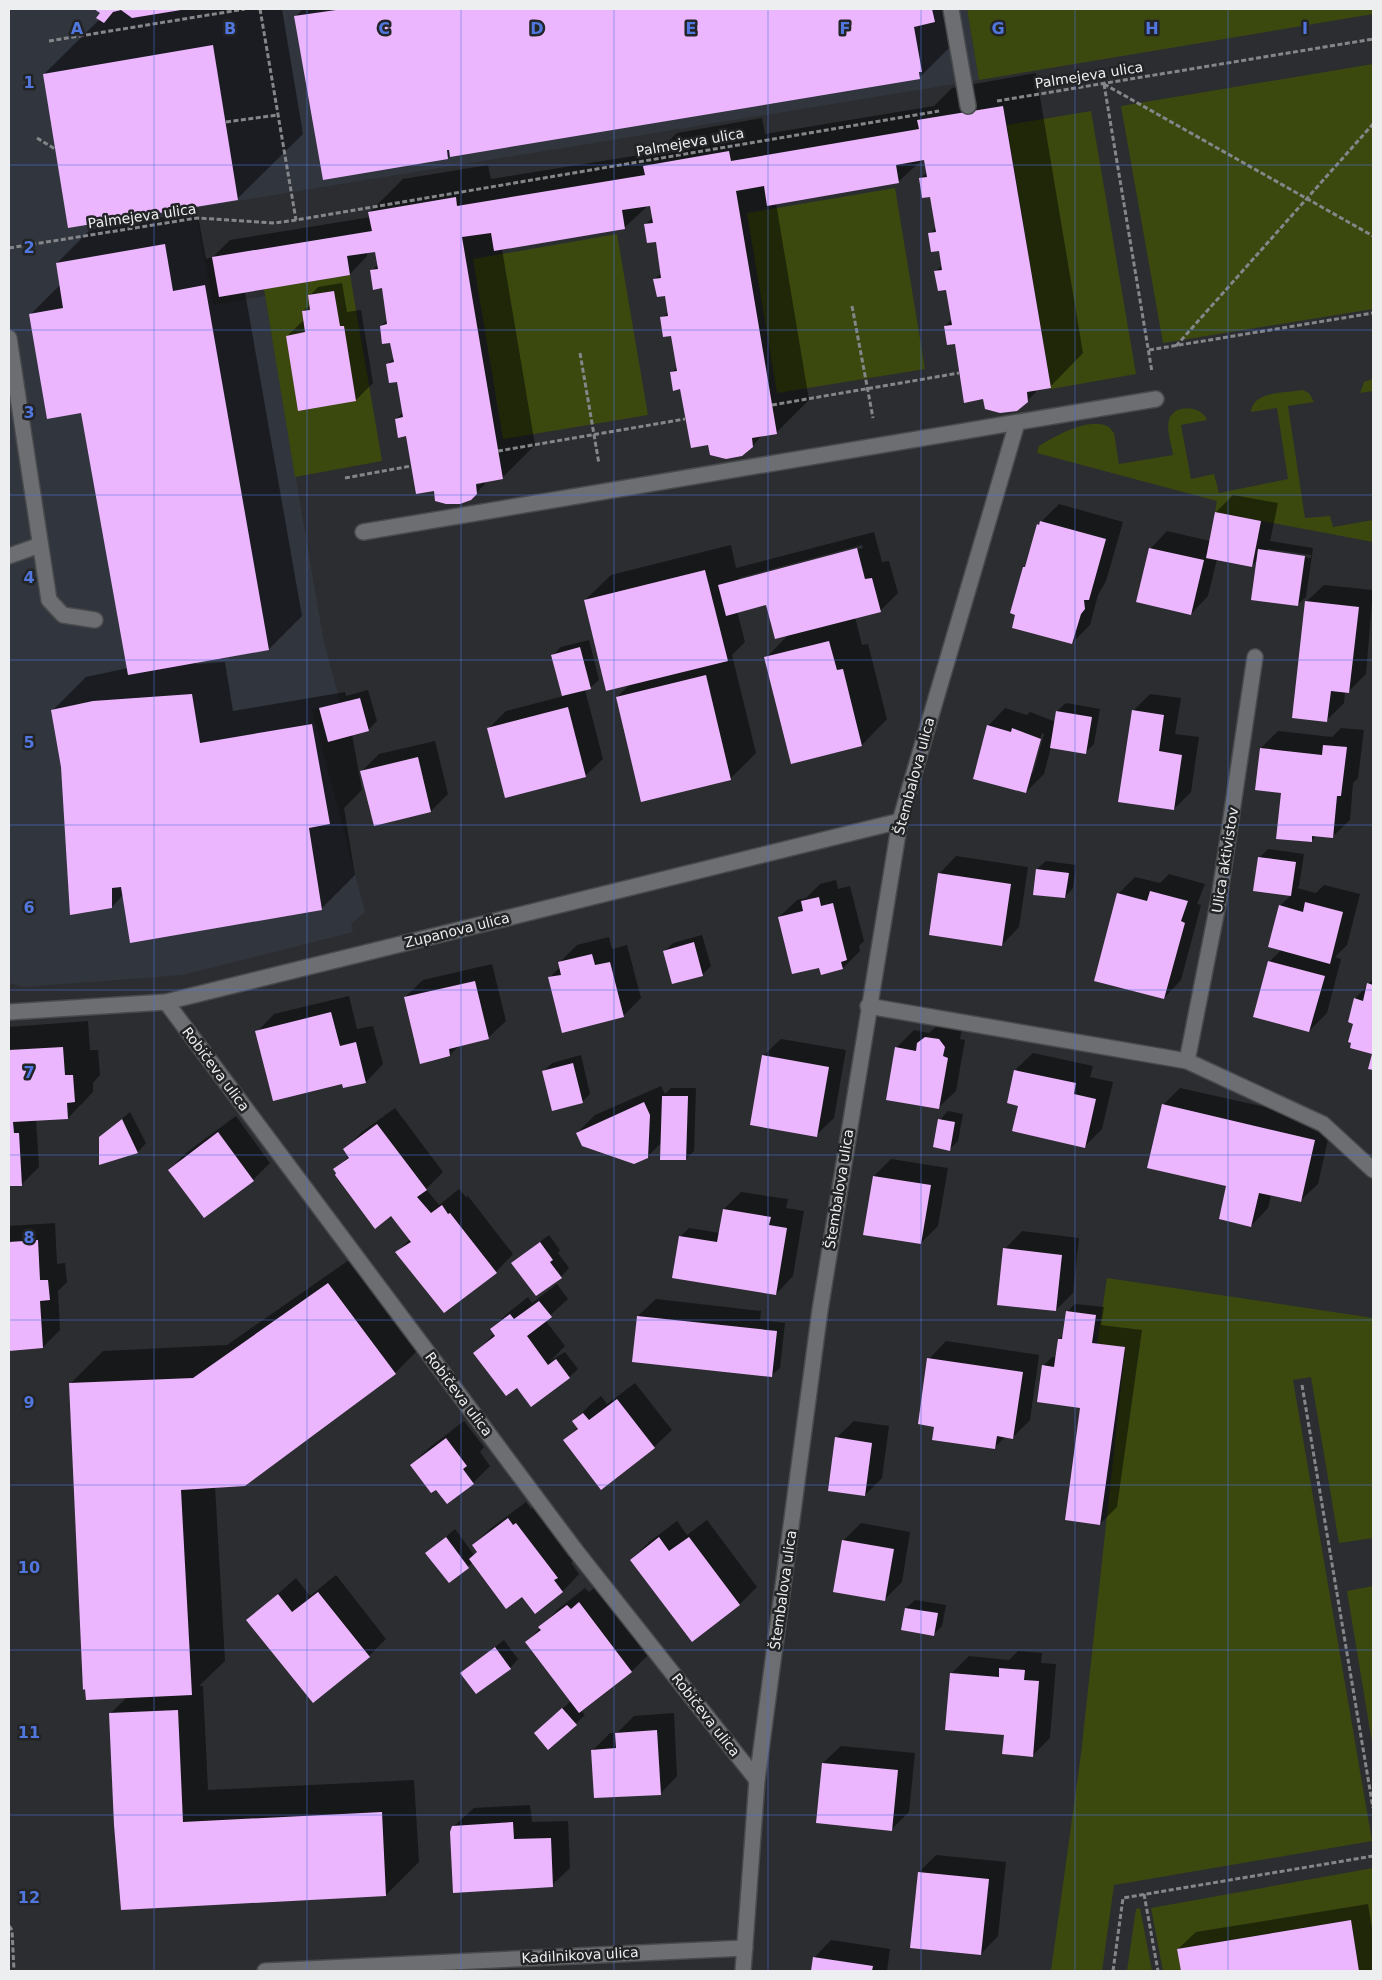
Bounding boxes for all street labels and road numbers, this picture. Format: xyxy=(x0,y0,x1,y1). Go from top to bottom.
street label: Palmejeva ulica xyxy=(1034,59,1144,91)
street label: Palmejeva ulica xyxy=(635,125,745,159)
street label: Palmejeva ulica xyxy=(87,200,197,232)
street label: Štembalova ulica xyxy=(890,715,937,836)
street label: Ulica aktivistov xyxy=(1209,806,1241,914)
street label: Zupanova ulica xyxy=(403,909,511,951)
street label: Robičeva ulica xyxy=(179,1024,253,1114)
street label: Štembalova ulica xyxy=(821,1128,856,1250)
street label: Robičeva ulica xyxy=(422,1349,496,1439)
street label: Štembalova ulica xyxy=(766,1529,799,1651)
street label: Robičeva ulica xyxy=(669,1670,743,1760)
street label: Kadilnikova ulica xyxy=(521,1944,639,1966)

